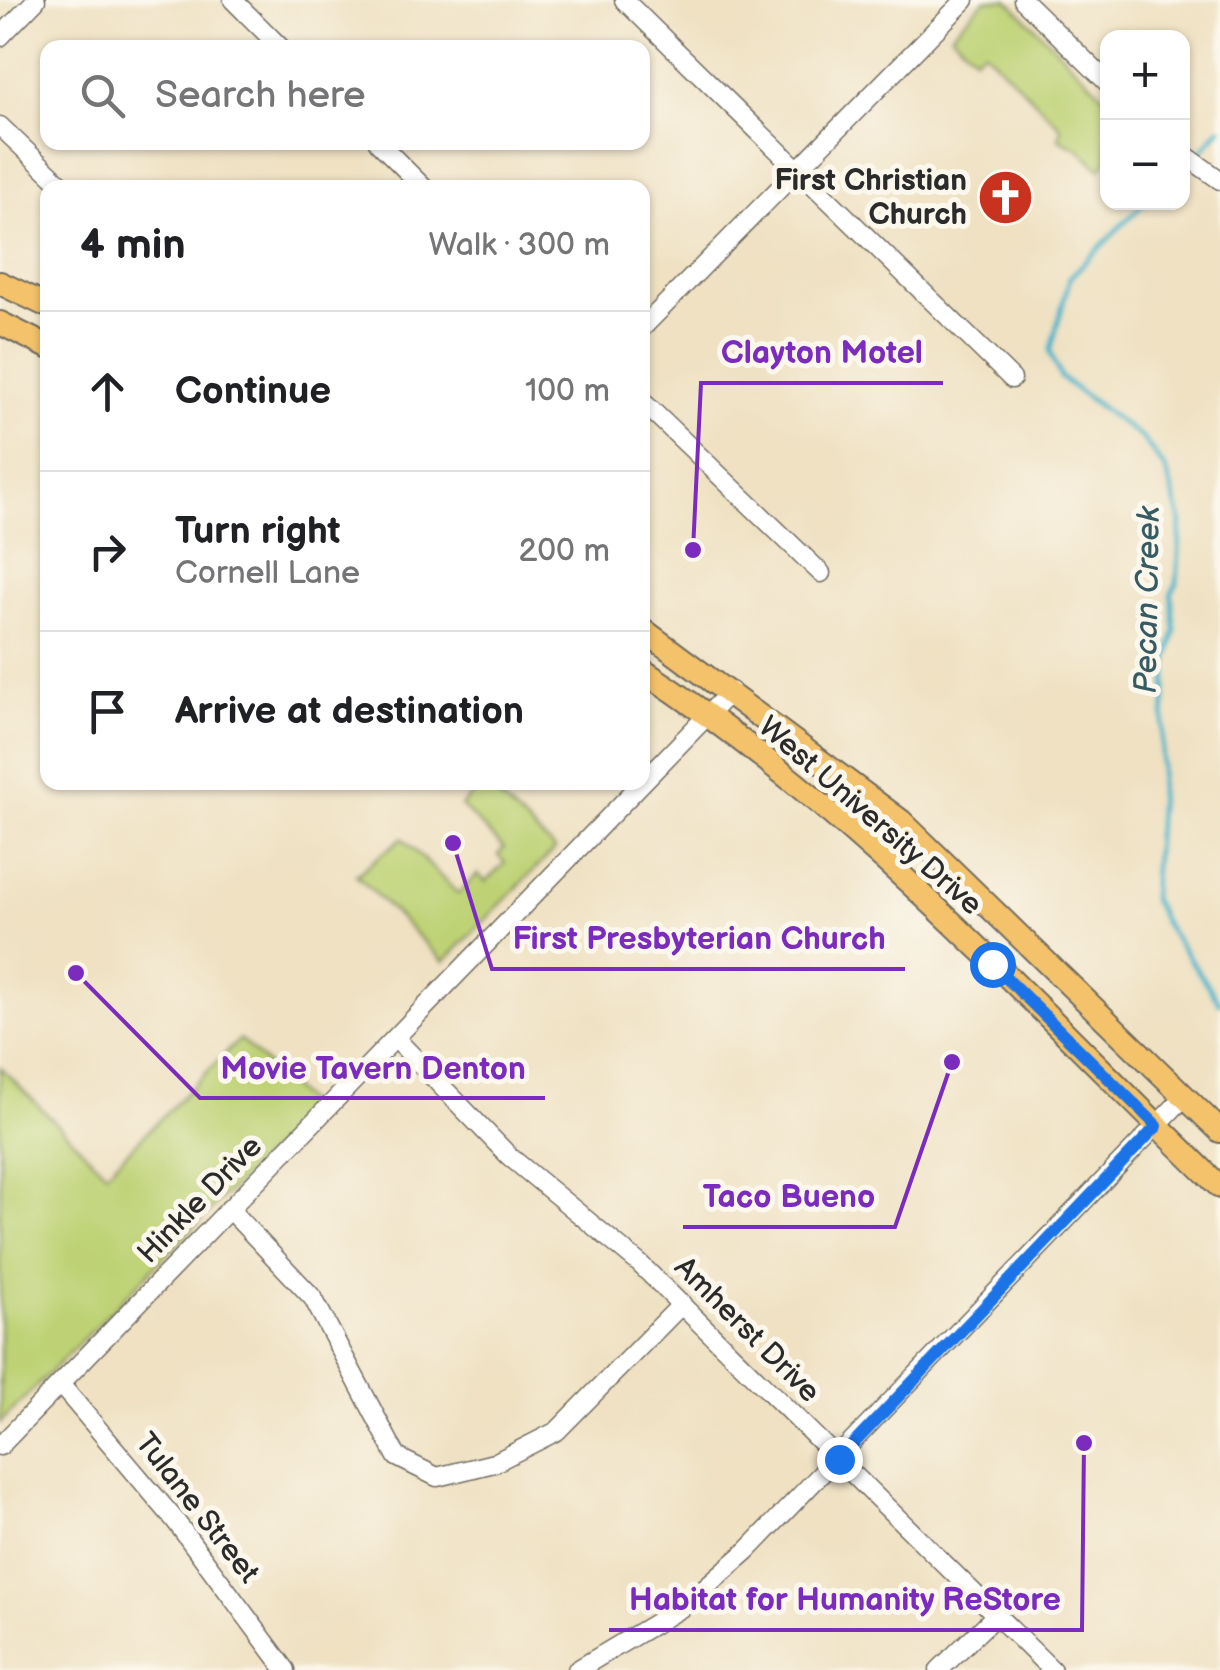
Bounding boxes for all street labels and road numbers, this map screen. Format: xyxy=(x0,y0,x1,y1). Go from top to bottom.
street label: West University Drive xyxy=(751,709,989,923)
street label: Hinkle Drive xyxy=(130,1129,270,1271)
street label: Amherst Drive xyxy=(667,1250,827,1410)
street label: Tulane Street xyxy=(127,1426,267,1590)

